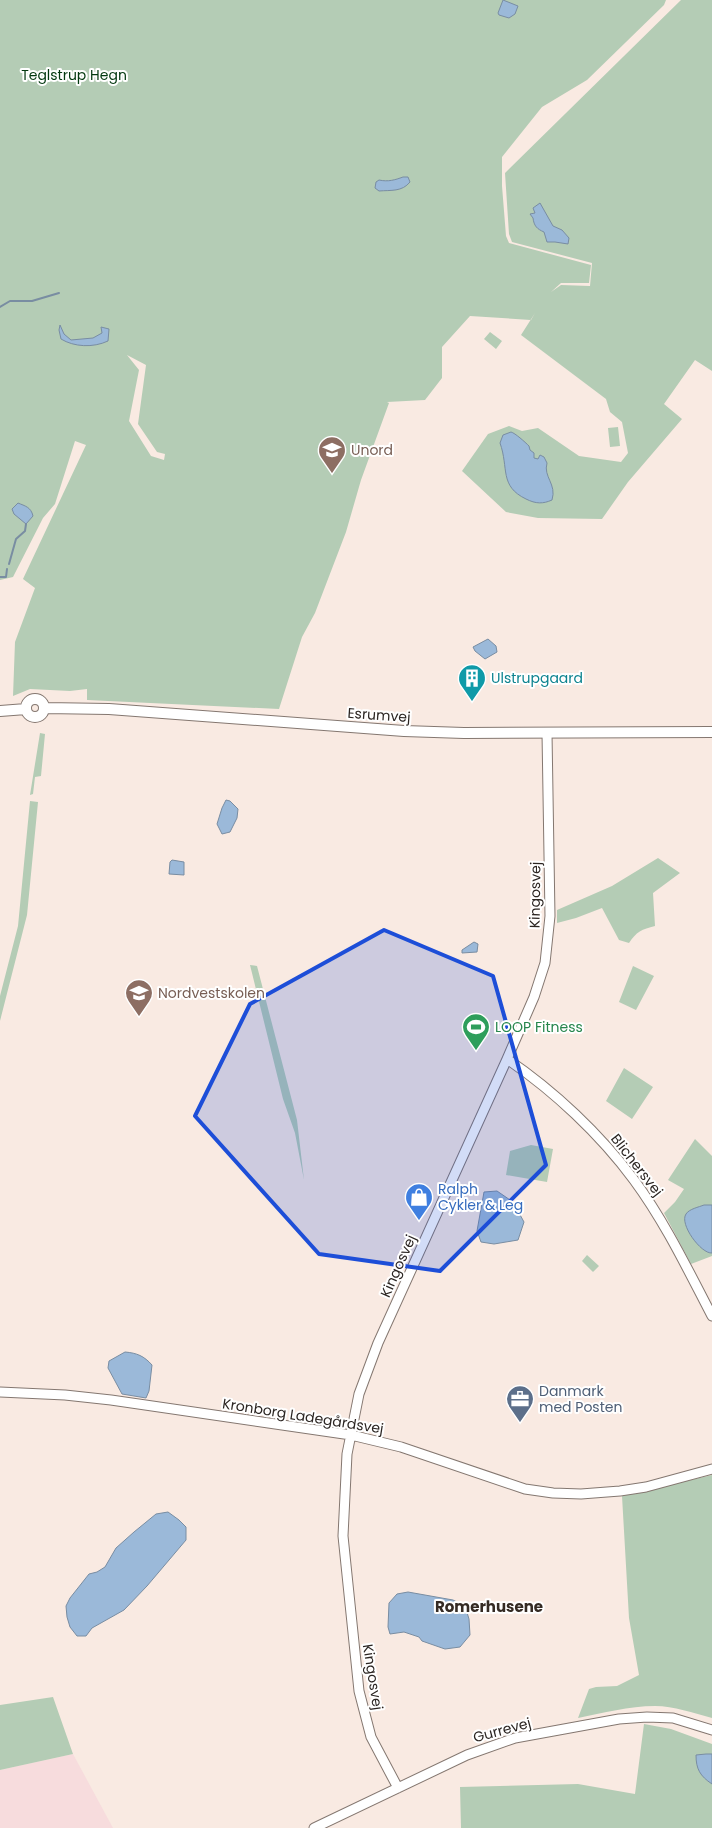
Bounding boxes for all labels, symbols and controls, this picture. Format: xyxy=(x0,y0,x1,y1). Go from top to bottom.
park label: Teglstrup Hegn xyxy=(21,65,127,85)
school or university icon: Unord xyxy=(317,435,347,474)
place label: Unord xyxy=(351,440,393,460)
building icon: Ulstrupgaard xyxy=(457,663,487,702)
place label: Ulstrupgaard xyxy=(491,668,583,688)
street label: Esrumvej xyxy=(347,703,411,727)
street label: Kingosvej xyxy=(524,862,546,928)
school or university icon: Nordvestskolen xyxy=(124,978,154,1017)
place label: Nordvestskolen xyxy=(158,983,265,1003)
sports icon: LOOP Fitness xyxy=(461,1012,491,1051)
place label: LOOP Fitness xyxy=(495,1017,583,1037)
street label: Blichersvej xyxy=(606,1130,668,1200)
place label: Ralph Cykler & Leg xyxy=(438,1179,523,1215)
shop icon: Ralph Cykler & Leg xyxy=(404,1182,434,1221)
street label: Kingosvej xyxy=(375,1232,421,1300)
place label: Danmark med Posten xyxy=(539,1381,622,1417)
office icon: Danmark med Posten xyxy=(505,1384,535,1423)
street label: Kronborg Ladegårdsvej xyxy=(221,1393,385,1439)
district label: Romerhusene xyxy=(435,1596,543,1617)
street label: Kingosvej xyxy=(358,1643,388,1711)
street label: Gurrevej xyxy=(471,1713,533,1747)

